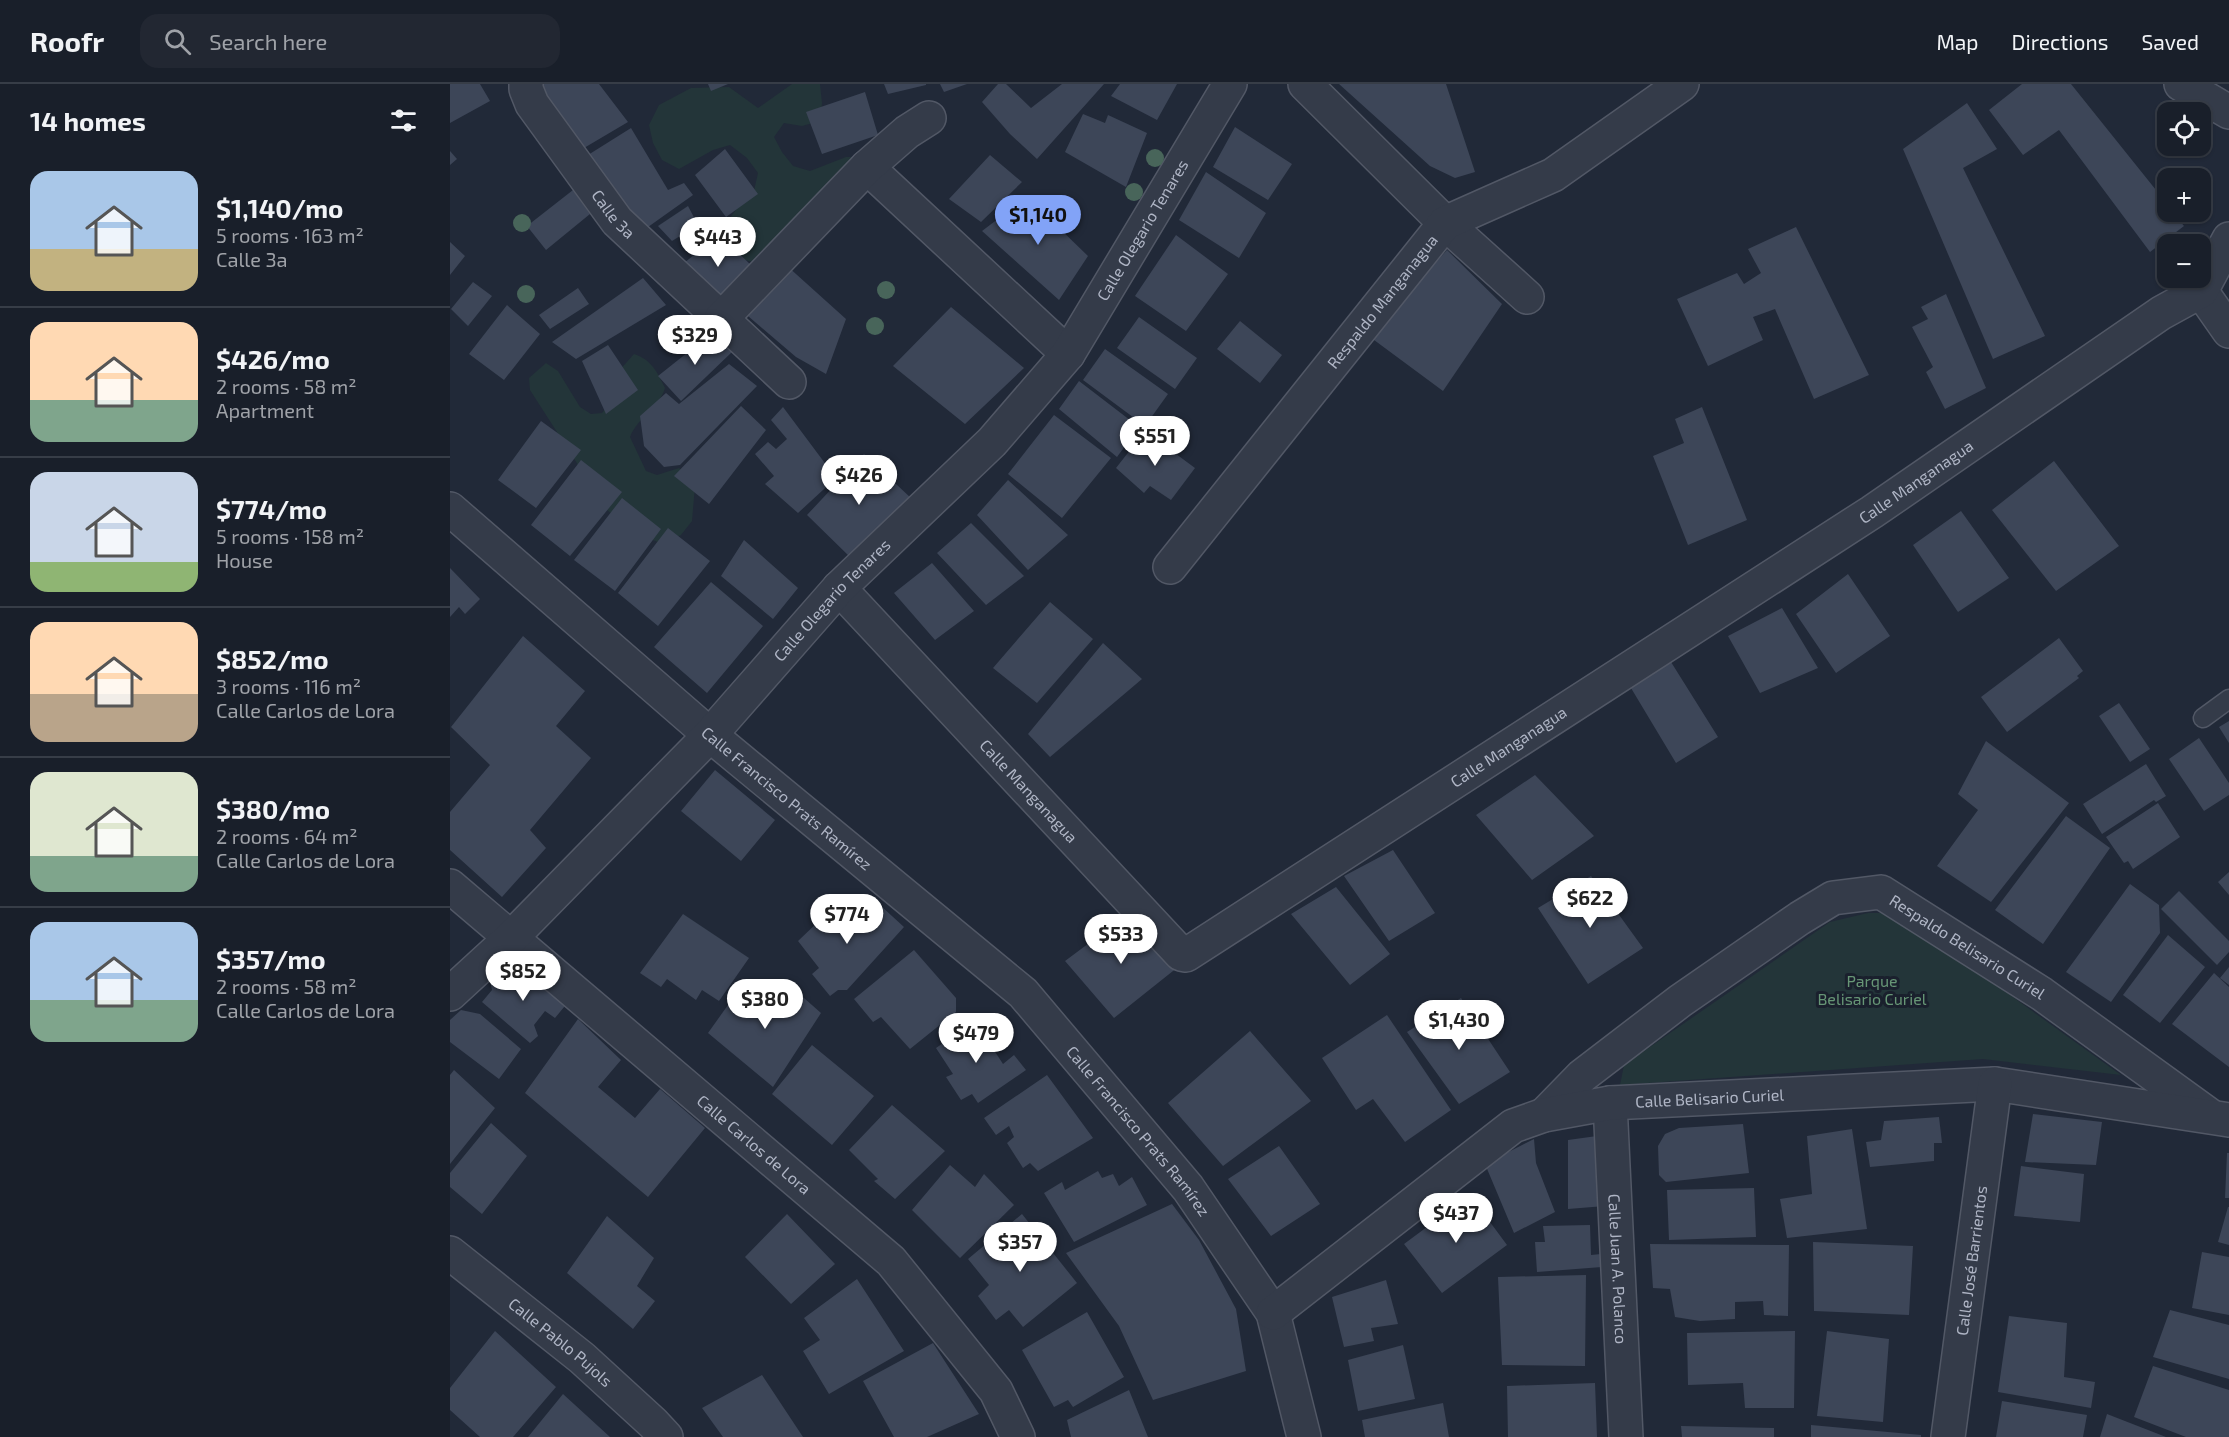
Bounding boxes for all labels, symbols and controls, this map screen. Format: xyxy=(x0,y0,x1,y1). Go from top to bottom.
search box xyxy=(140,14,560,68)
text: Roofr xyxy=(30,24,104,58)
icon: search xyxy=(161,25,194,58)
text: Search here xyxy=(209,28,327,54)
text: Map xyxy=(1936,29,1979,54)
text: Directions xyxy=(2012,29,2108,54)
text: Saved xyxy=(2141,29,2199,54)
map controls xyxy=(2157,102,2211,288)
button: locate xyxy=(2157,102,2211,156)
icon: filters xyxy=(387,104,420,137)
text: 14 homes xyxy=(30,105,146,136)
street label: Calle Olegario Tenares xyxy=(1092,156,1192,304)
button: + xyxy=(2157,168,2211,222)
street label: Calle 3a xyxy=(588,186,639,242)
text: $1,140/mo xyxy=(216,192,343,223)
icon: home xyxy=(78,195,150,267)
pin: $1,140 xyxy=(989,195,1087,246)
text: $1,140 xyxy=(1009,202,1067,226)
pin: $443 xyxy=(682,217,754,268)
text: 5 rooms · 163 m² xyxy=(216,223,364,247)
text: $443 xyxy=(694,224,742,248)
street label: Respaldo Manganagua xyxy=(1323,230,1441,372)
button: − xyxy=(2157,234,2211,288)
text: Calle 3a xyxy=(216,247,288,271)
pin: $329 xyxy=(659,315,731,366)
text: $329 xyxy=(672,322,718,346)
text: $426/mo xyxy=(216,343,330,374)
icon: home xyxy=(78,346,150,418)
text: 2 rooms · 58 m² xyxy=(216,374,357,398)
text: Apartment xyxy=(216,398,314,422)
pin: $551 xyxy=(1119,416,1191,467)
text: $551 xyxy=(1134,423,1176,447)
street label: Calle Manganagua xyxy=(1855,435,1976,527)
pin: $426 xyxy=(823,455,895,506)
text: $426 xyxy=(835,462,883,486)
text: $774/mo xyxy=(216,493,327,524)
icon: home xyxy=(78,496,150,568)
text: 5 rooms · 158 m² xyxy=(216,524,364,548)
street label: Calle Olegario Tenares xyxy=(769,535,894,665)
text: House xyxy=(216,548,273,572)
text: $852/mo xyxy=(216,643,329,674)
icon: home xyxy=(78,646,150,718)
text: 3 rooms · 116 m² xyxy=(216,674,361,698)
text: Calle Carlos de Lora xyxy=(216,698,395,722)
street label: Calle Manganagua xyxy=(1447,702,1570,791)
street label: Calle Francisco Prats Ramírez xyxy=(698,722,876,874)
street label: Calle Manganagua xyxy=(976,735,1082,846)
text: $380/mo xyxy=(216,793,330,824)
icon: home xyxy=(78,796,150,868)
text: 2 rooms · 64 m² xyxy=(216,824,358,848)
text: Calle Carlos de Lora xyxy=(216,848,395,872)
pin: $622 xyxy=(1554,878,1626,929)
text: $622 xyxy=(1567,885,1613,909)
street label: Respaldo Belisario Curiel xyxy=(1886,890,2049,1003)
pin: $774 xyxy=(811,894,883,945)
text: $774 xyxy=(824,901,870,925)
pin: $533 xyxy=(1085,914,1157,965)
text: $533 xyxy=(1098,921,1144,945)
text: $357/mo xyxy=(216,943,326,974)
icon: home xyxy=(78,946,150,1018)
pin: $852 xyxy=(487,951,559,1002)
text: $852 xyxy=(500,958,546,982)
park label: Parque Belisario Curiel xyxy=(1817,971,1927,1008)
text: 2 rooms · 58 m² xyxy=(216,974,357,998)
pin: $380 xyxy=(729,979,801,1030)
text: $380 xyxy=(741,986,789,1010)
text: Calle Carlos de Lora xyxy=(216,998,395,1022)
pin: $1,430 xyxy=(1410,1000,1508,1051)
text: $1,430 xyxy=(1428,1007,1490,1031)
pin: $479 xyxy=(940,1013,1012,1064)
text: $479 xyxy=(953,1020,999,1044)
street label: Calle Francisco Prats Ramírez xyxy=(1063,1042,1214,1219)
street label: Calle Belisario Curiel xyxy=(1635,1084,1785,1111)
street label: Calle Carlos de Lora xyxy=(694,1090,815,1198)
street label: Calle José Barrientos xyxy=(1952,1184,1990,1337)
pin: $437 xyxy=(1420,1193,1492,1244)
street label: Calle Juan A. Polanco xyxy=(1605,1193,1632,1344)
text: $437 xyxy=(1433,1200,1479,1224)
pin: $357 xyxy=(984,1222,1056,1273)
text: $357 xyxy=(998,1229,1042,1253)
street label: Calle Pablo Pujols xyxy=(505,1293,617,1390)

